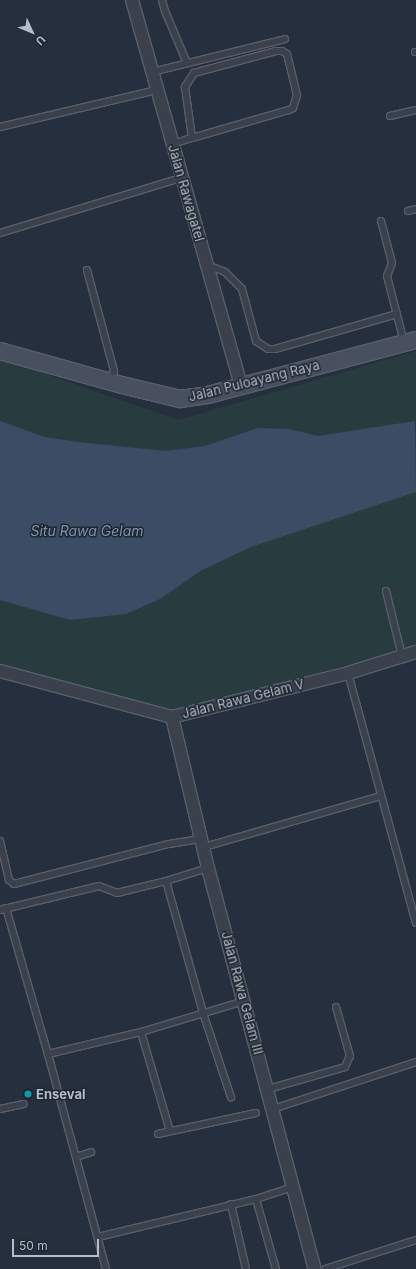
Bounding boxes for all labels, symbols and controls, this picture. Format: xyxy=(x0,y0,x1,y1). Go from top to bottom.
north arrow xyxy=(12,12,52,52)
text: U xyxy=(33,33,48,48)
street label: Jalan Rawagatel xyxy=(165,143,207,243)
street label: Jalan Puloayang Raya xyxy=(187,357,321,405)
water label: Situ Rawa Gelam xyxy=(30,523,144,539)
street label: Jalan Rawa Gelam V xyxy=(180,676,306,722)
street label: Jalan Rawa Gelam III xyxy=(218,930,266,1056)
place label: Enseval xyxy=(36,1086,86,1102)
marker: Enseval xyxy=(23,1089,33,1099)
scale bar xyxy=(14,1231,101,1257)
text: 50 m xyxy=(19,1238,48,1253)

